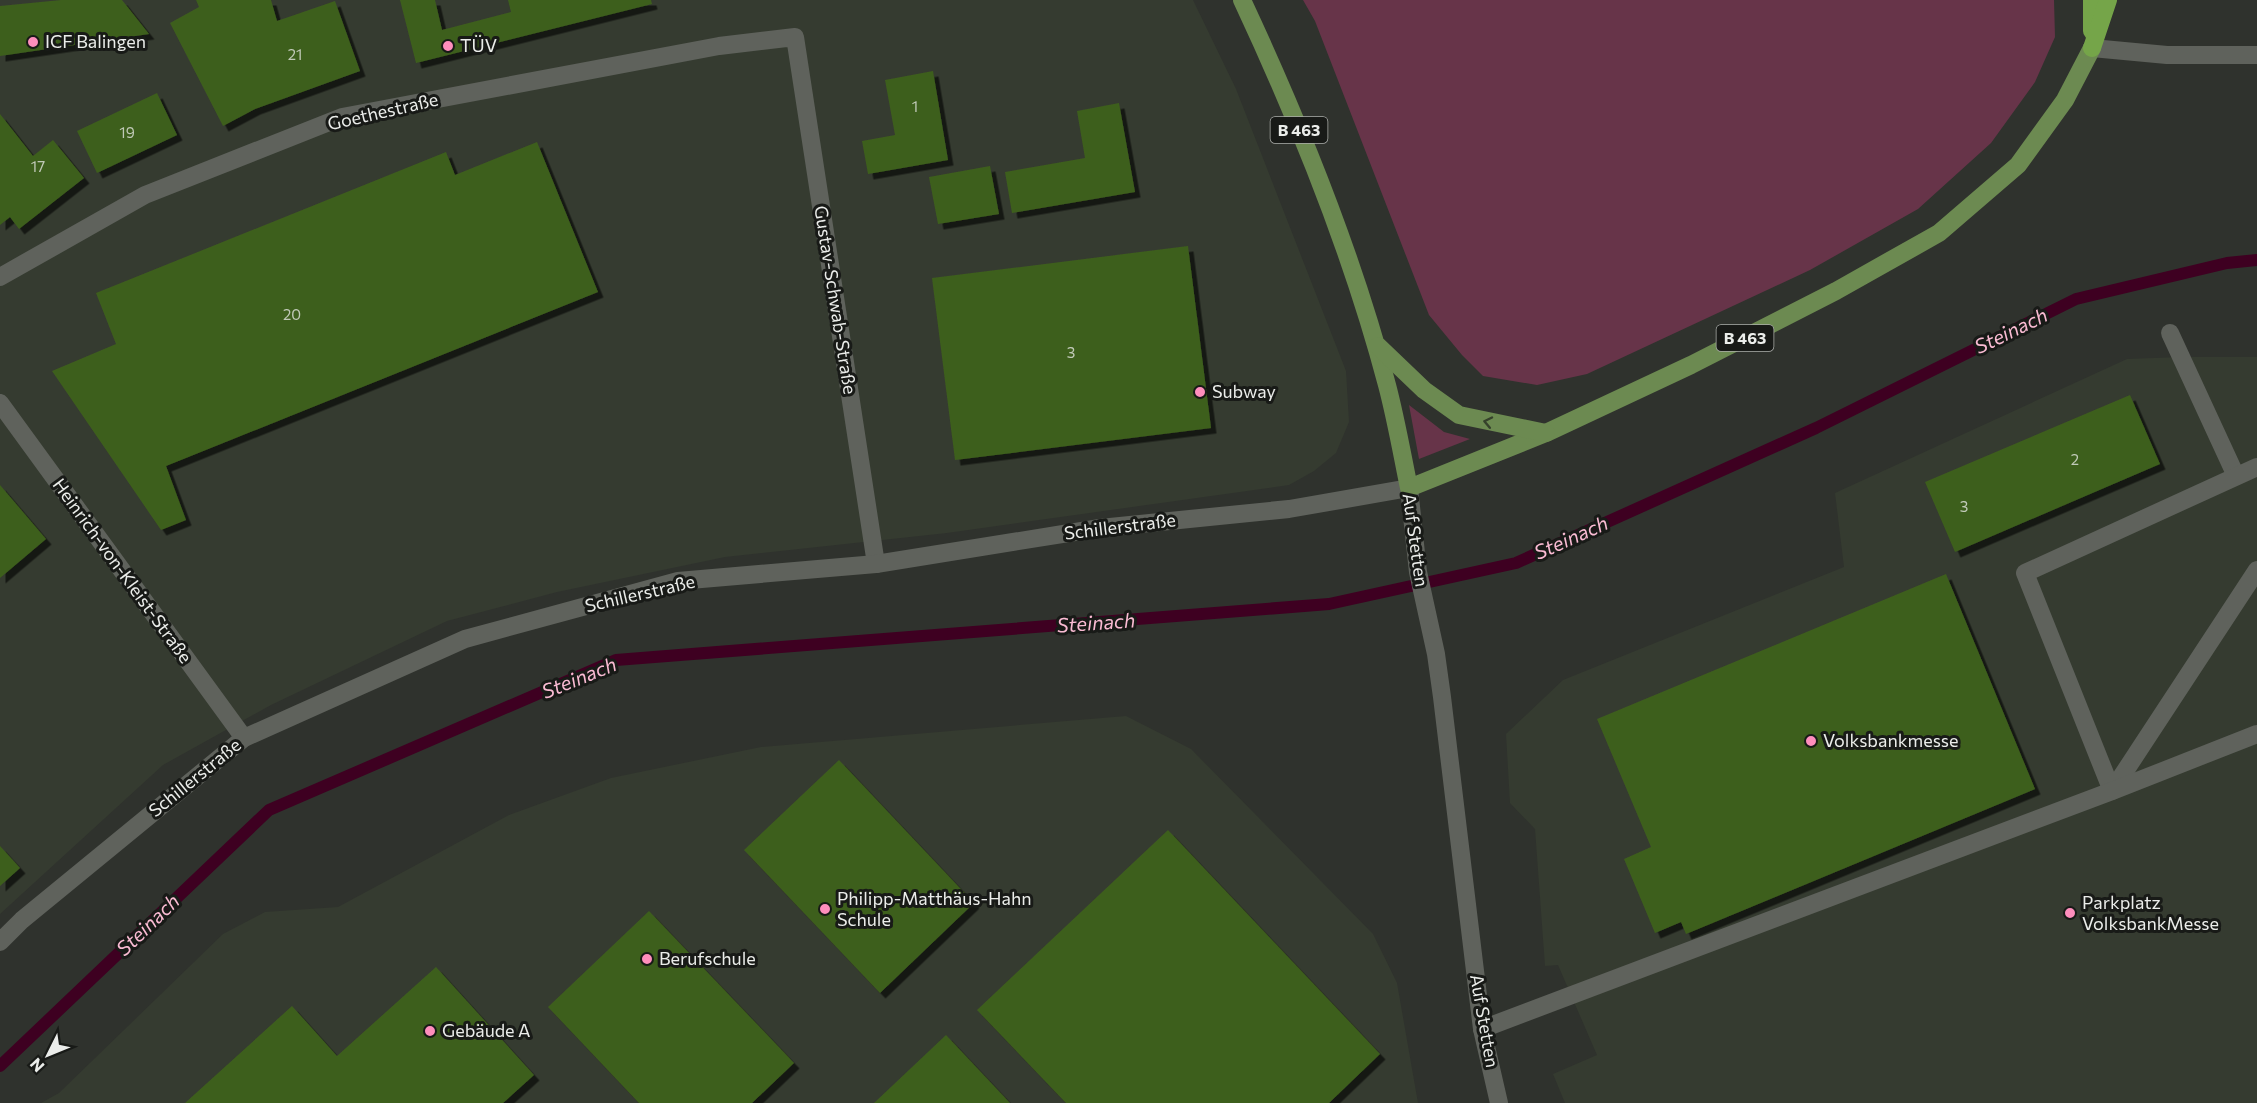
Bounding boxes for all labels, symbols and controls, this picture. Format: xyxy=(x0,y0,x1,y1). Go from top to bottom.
place label: ICF Balingen xyxy=(45,30,146,52)
place label: TÜV xyxy=(460,34,497,56)
marker: ICF Balingen xyxy=(26,35,40,49)
marker: TÜV xyxy=(441,39,455,53)
house number: 21 xyxy=(288,45,302,63)
street label: Goethestraße xyxy=(325,88,440,134)
house number: 1 xyxy=(912,97,918,115)
road number: B 463 xyxy=(1270,117,1328,143)
house number: 19 xyxy=(119,123,135,141)
house number: 17 xyxy=(31,157,45,175)
street label: Gustav-Schwab-Straße xyxy=(810,204,862,396)
water label: Steinach xyxy=(1970,302,2051,358)
house number: 20 xyxy=(283,305,301,323)
road number: B 463 xyxy=(1716,325,1774,351)
house number: 3 xyxy=(1067,343,1075,361)
place label: Subway xyxy=(1212,380,1276,402)
marker: Subway xyxy=(1193,385,1207,399)
one-way arrow xyxy=(1484,416,1494,429)
house number: 2 xyxy=(2071,450,2079,468)
street label: Heinrich-von-Kleist-Straße xyxy=(48,474,197,667)
street label: Auf Stetten xyxy=(1399,492,1433,588)
house number: 3 xyxy=(1960,497,1968,515)
street label: Schillerstraße xyxy=(1063,508,1177,544)
water label: Steinach xyxy=(1530,510,1611,564)
street label: Schillerstraße xyxy=(583,570,697,616)
water label: Steinach xyxy=(1056,607,1136,637)
water label: Steinach xyxy=(538,651,620,703)
place label: Volksbankmesse xyxy=(1823,729,1959,751)
street label: Schillerstraße xyxy=(144,733,245,821)
marker: Volksbankmesse xyxy=(1804,734,1818,748)
place label: Philipp-Matthäus-Hahn Schule xyxy=(837,887,1032,930)
water label: Steinach xyxy=(111,888,184,960)
place label: Parkplatz VolksbankMesse xyxy=(2082,891,2219,934)
marker: Philipp-Matthäus-Hahn Schule xyxy=(818,902,832,916)
marker: Parkplatz VolksbankMesse xyxy=(2063,906,2077,920)
place label: Berufschule xyxy=(659,947,756,969)
marker: Berufschule xyxy=(640,952,654,966)
street label: Auf Stetten xyxy=(1466,972,1504,1069)
place label: Gebäude A xyxy=(442,1019,530,1041)
marker: Gebäude A xyxy=(423,1024,437,1038)
north arrow xyxy=(18,1025,78,1085)
text: N xyxy=(26,1055,48,1076)

